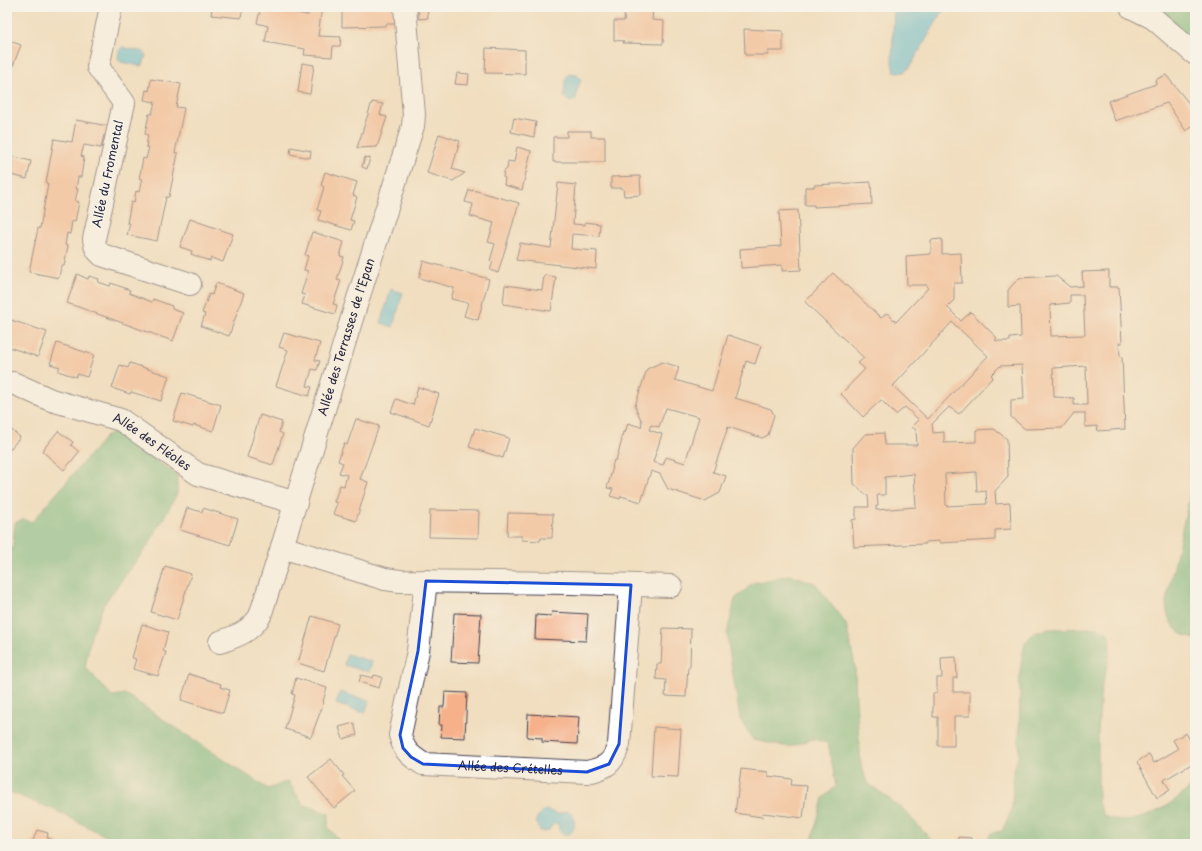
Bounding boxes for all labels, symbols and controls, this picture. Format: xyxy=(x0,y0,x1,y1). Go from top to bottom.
street label: Allée du Fromental xyxy=(87,119,127,229)
street label: Allée des Terrasses de l'Epan xyxy=(313,256,378,418)
street label: Allée des Fléoles xyxy=(111,408,195,475)
street label: Allée des Crételles xyxy=(457,756,564,779)

